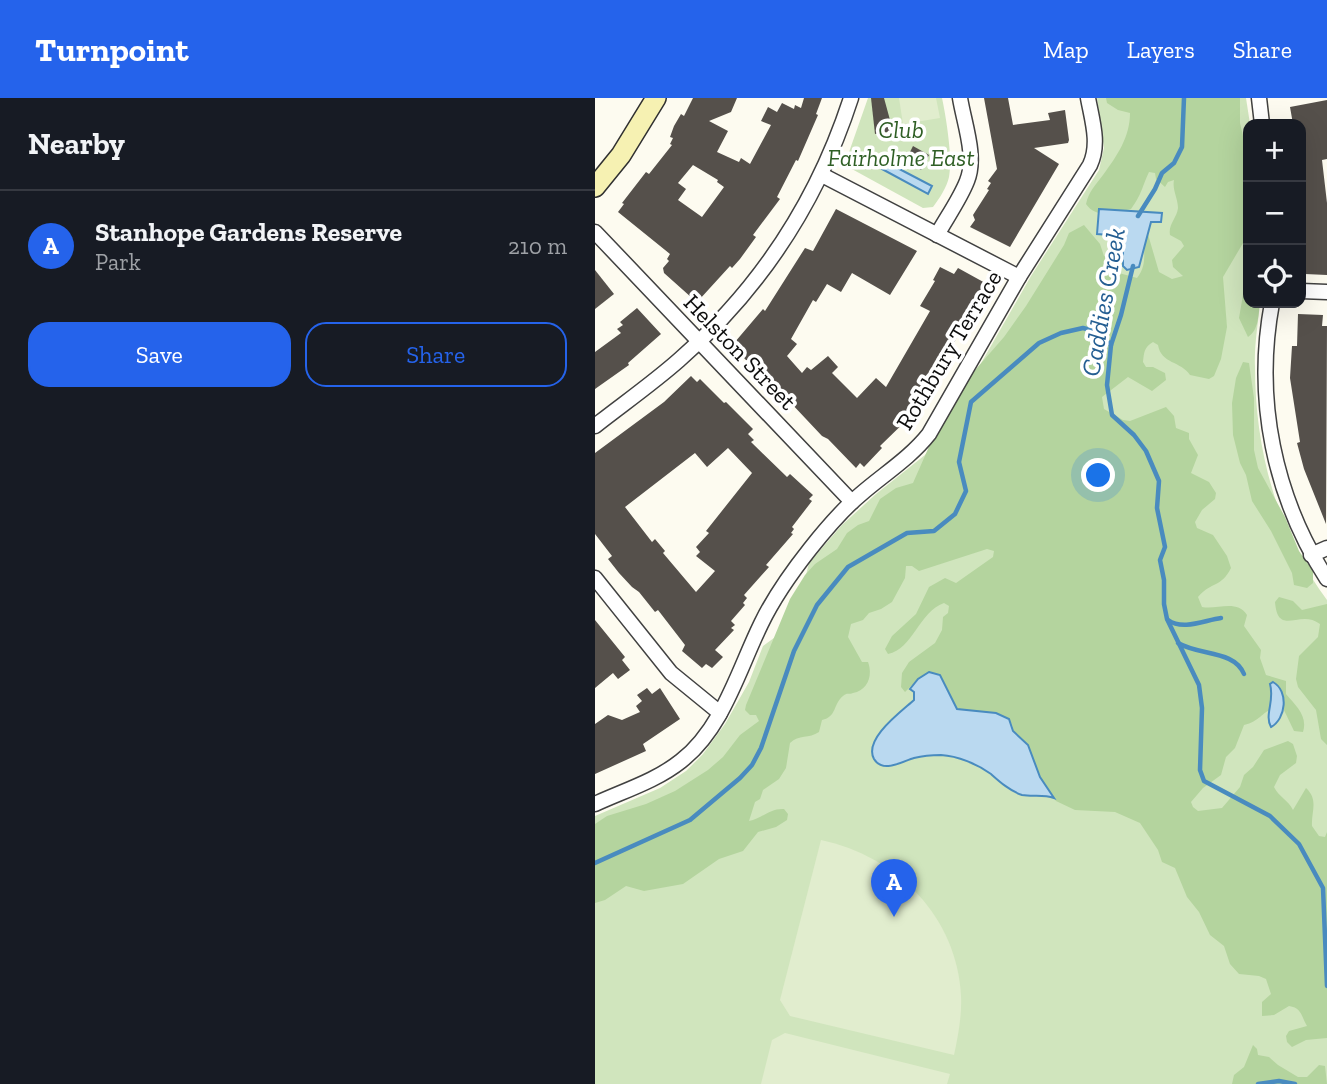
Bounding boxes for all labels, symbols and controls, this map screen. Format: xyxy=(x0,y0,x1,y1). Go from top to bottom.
text: Turnpoint xyxy=(35,30,189,69)
text: Map xyxy=(1043,35,1089,64)
text: Layers xyxy=(1127,35,1195,64)
text: Share xyxy=(1233,35,1292,64)
park label: Club Fairholme East xyxy=(827,115,975,172)
map controls xyxy=(1243,119,1306,308)
button: + xyxy=(1243,119,1306,182)
text: Nearby xyxy=(28,126,125,162)
button: − xyxy=(1243,182,1306,245)
text: Stanhope Gardens Reserve xyxy=(95,216,402,248)
water label: Caddies Creek xyxy=(1074,225,1132,379)
text: A xyxy=(43,232,59,260)
text: 210 m xyxy=(508,232,567,260)
button: locate xyxy=(1243,245,1306,308)
text: Park xyxy=(95,248,141,276)
street label: Rothbury Terrace xyxy=(890,265,1008,435)
street label: Helston Street xyxy=(678,288,803,416)
button: Save xyxy=(28,322,291,387)
button: Share xyxy=(305,322,567,387)
your location xyxy=(1081,458,1115,492)
pin: A xyxy=(871,859,917,917)

